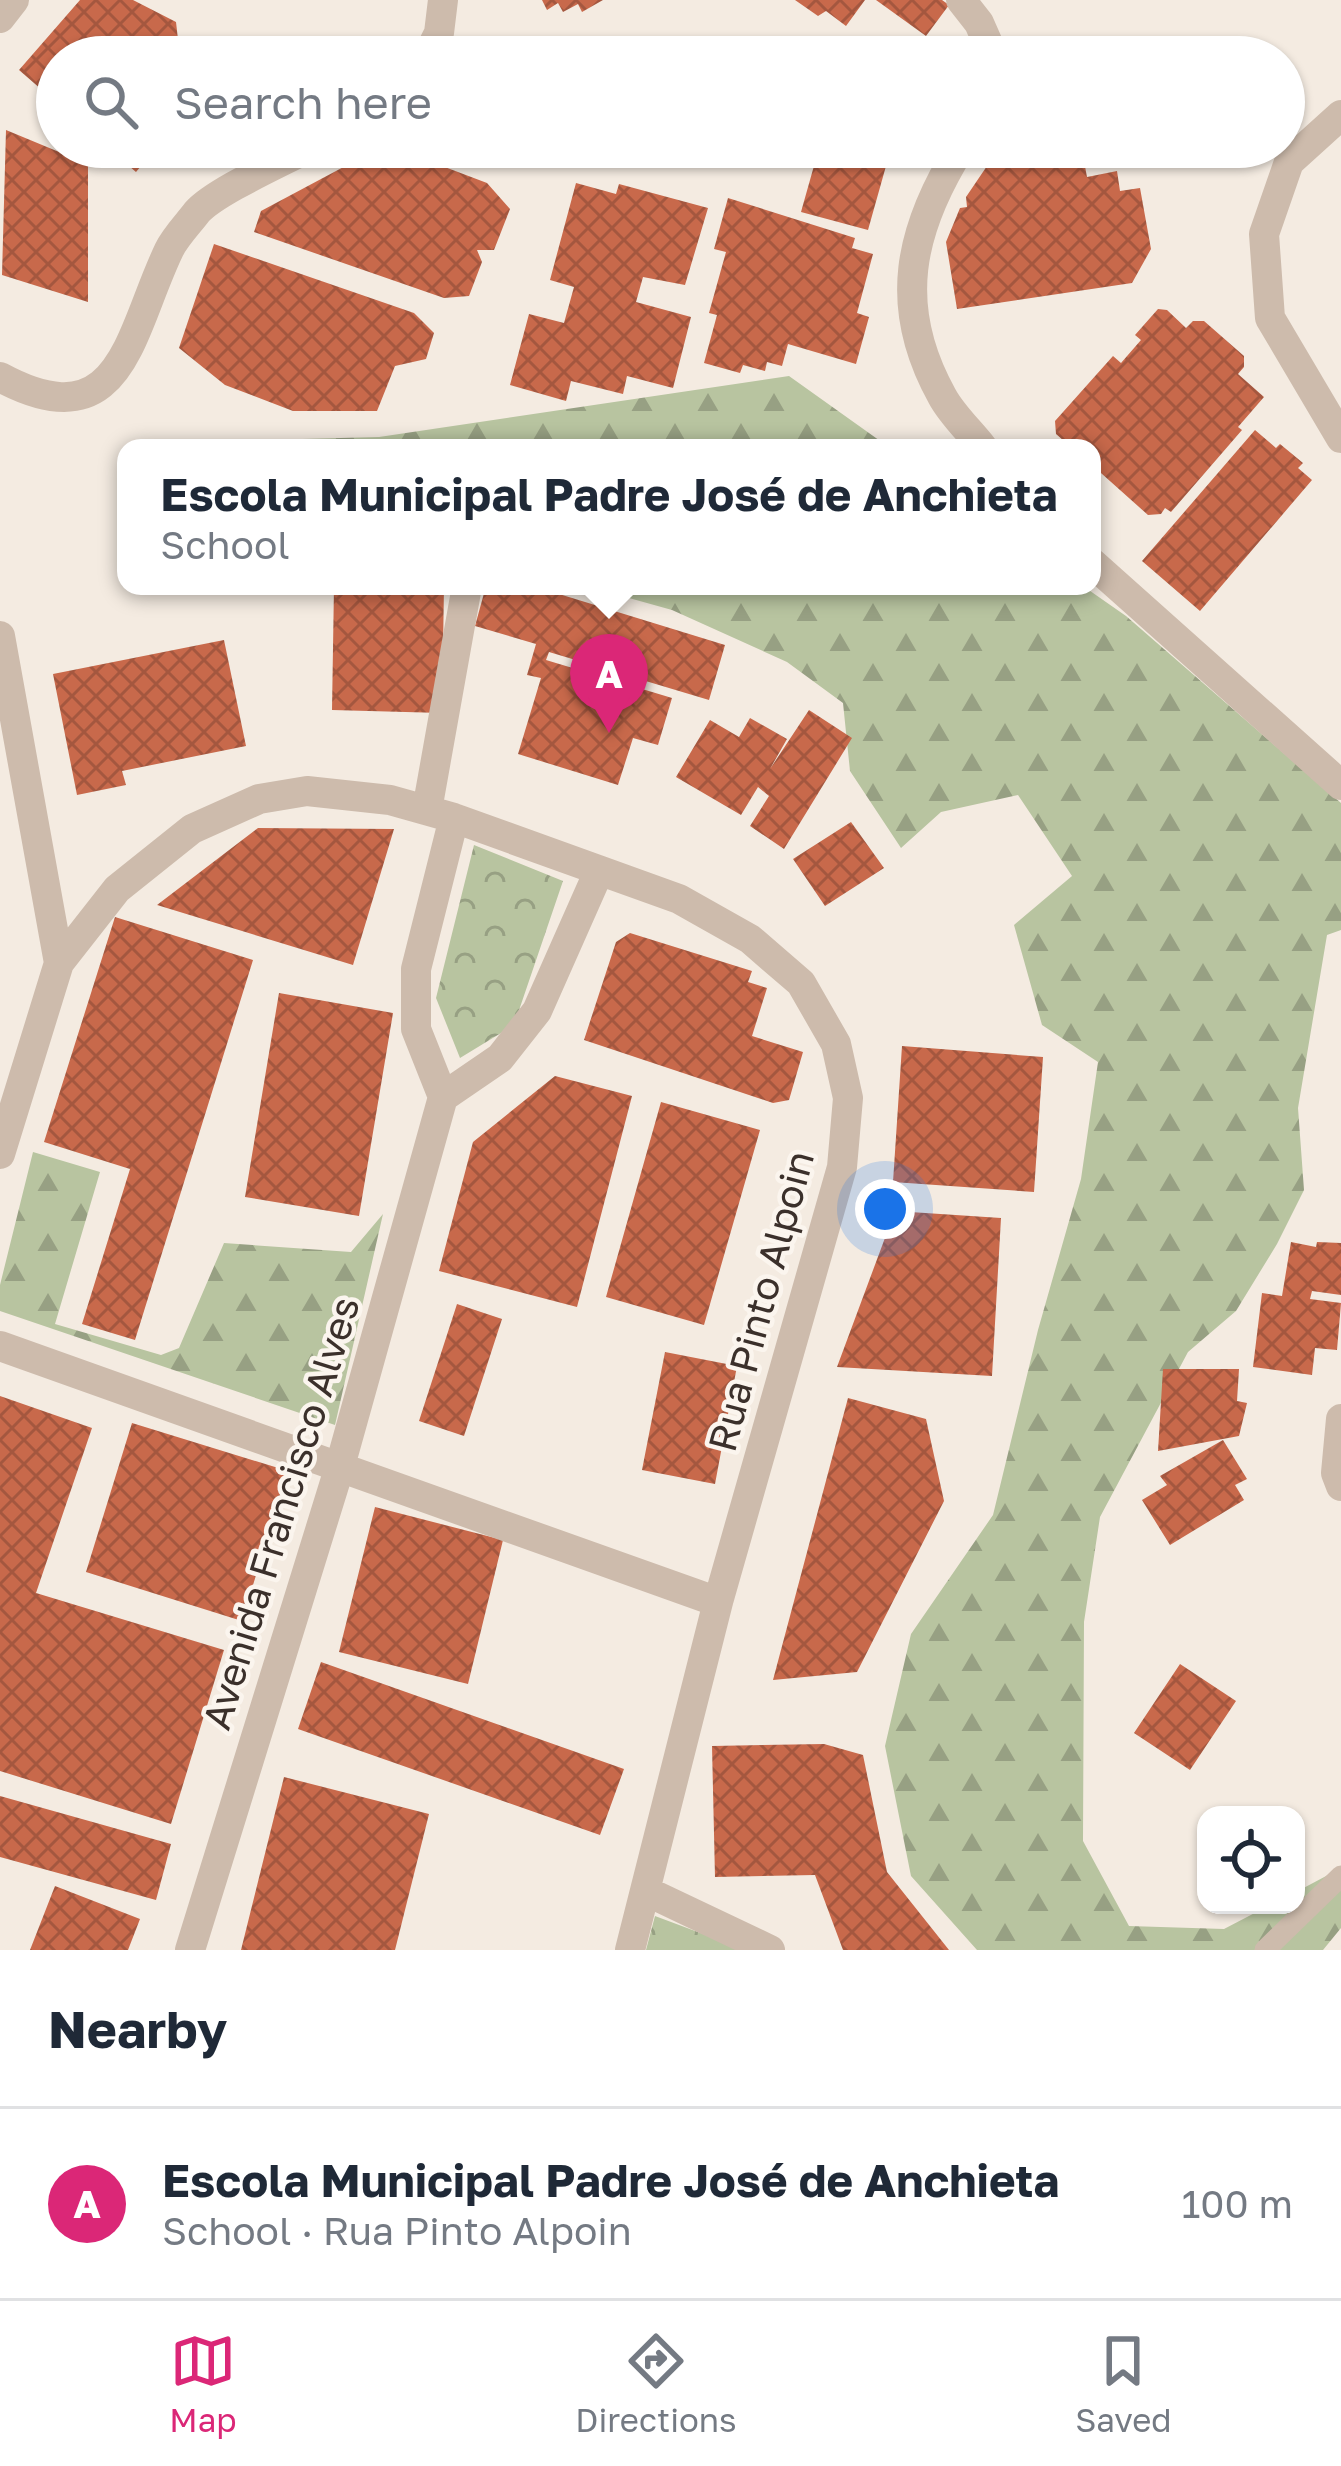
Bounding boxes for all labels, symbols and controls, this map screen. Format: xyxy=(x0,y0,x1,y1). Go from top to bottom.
search box xyxy=(36,36,1305,168)
icon: search xyxy=(78,69,144,135)
text: Search here xyxy=(174,75,432,129)
popup xyxy=(117,439,1101,595)
text: Escola Municipal Padre José de Anchieta xyxy=(160,467,1058,521)
text: School xyxy=(160,521,290,568)
pin: A xyxy=(570,634,648,733)
street label: Rua Pinto Alpoin xyxy=(698,1145,823,1456)
your location xyxy=(855,1179,915,1239)
street label: Avenida Francisco Alves xyxy=(192,1291,369,1735)
map controls xyxy=(1197,1806,1305,1914)
button: locate xyxy=(1197,1806,1305,1914)
text: Nearby xyxy=(48,1998,227,2059)
text: Escola Municipal Padre José de Anchieta xyxy=(162,2153,1059,2207)
text: A xyxy=(73,2180,101,2227)
text: 100 m xyxy=(1181,2180,1293,2227)
text: School · Rua Pinto Alpoin xyxy=(162,2207,632,2254)
tab: Map xyxy=(169,2328,237,2439)
tab: Directions xyxy=(575,2328,737,2439)
tab: Saved xyxy=(1075,2328,1172,2439)

